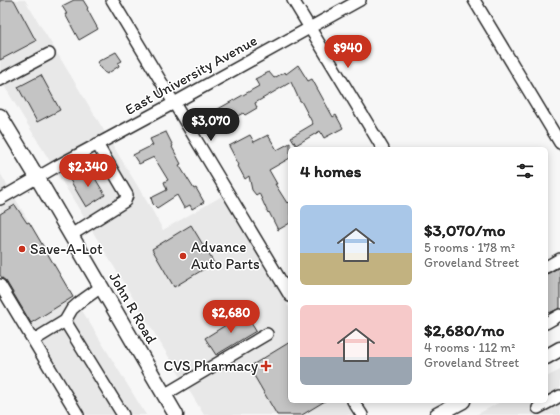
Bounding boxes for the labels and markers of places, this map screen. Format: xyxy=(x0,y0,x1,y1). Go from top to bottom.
pin: $940 xyxy=(324,35,372,69)
pin: $3,070 xyxy=(178,108,244,142)
pin: $2,340 xyxy=(55,154,121,188)
place label: Advance Auto Parts xyxy=(191,238,260,273)
place label: Save-A-Lot xyxy=(30,240,103,258)
marker: Save-A-Lot xyxy=(17,244,27,254)
marker: Advance Auto Parts xyxy=(178,251,188,261)
pin: $2,680 xyxy=(198,300,264,334)
place label: CVS Pharmacy xyxy=(164,357,258,375)
marker: CVS Pharmacy xyxy=(261,361,271,371)

